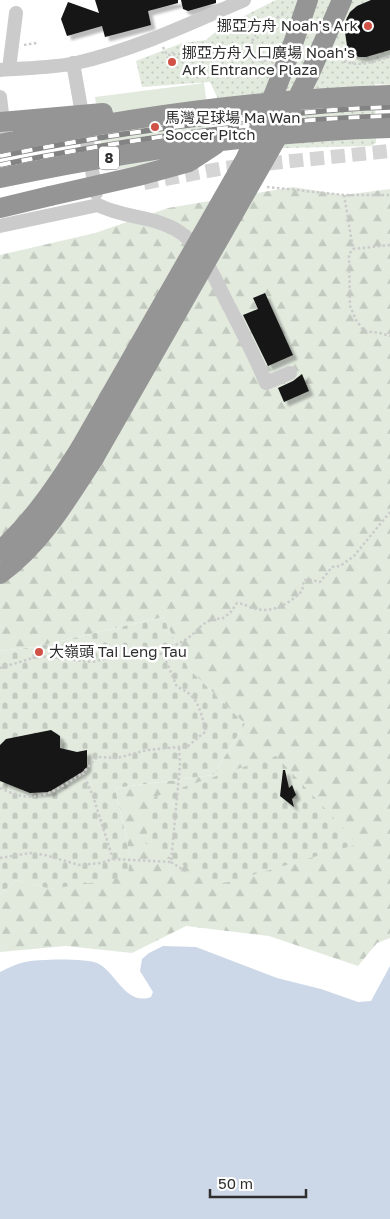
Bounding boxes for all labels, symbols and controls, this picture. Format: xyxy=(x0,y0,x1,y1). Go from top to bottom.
place label: 挪亞方舟 Noah's Ark xyxy=(217,16,359,34)
marker: 挪亞方舟 Noah's Ark xyxy=(362,20,374,32)
place label: 挪亞方舟入口廣場 Noah's Ark Entrance Plaza xyxy=(182,43,355,78)
marker: 挪亞方舟入口廣場 Noah's Ark Entrance Plaza xyxy=(166,56,178,68)
place label: 馬灣足球場 Ma Wan Soccer Pitch xyxy=(165,108,300,143)
marker: 馬灣足球場 Ma Wan Soccer Pitch xyxy=(149,121,161,133)
road number: 8 xyxy=(99,146,119,170)
place label: 大嶺頭 Tai Leng Tau xyxy=(49,642,187,660)
marker: 大嶺頭 Tai Leng Tau xyxy=(33,646,45,658)
scale bar xyxy=(210,1166,306,1198)
text: 50 m xyxy=(218,1174,253,1192)

